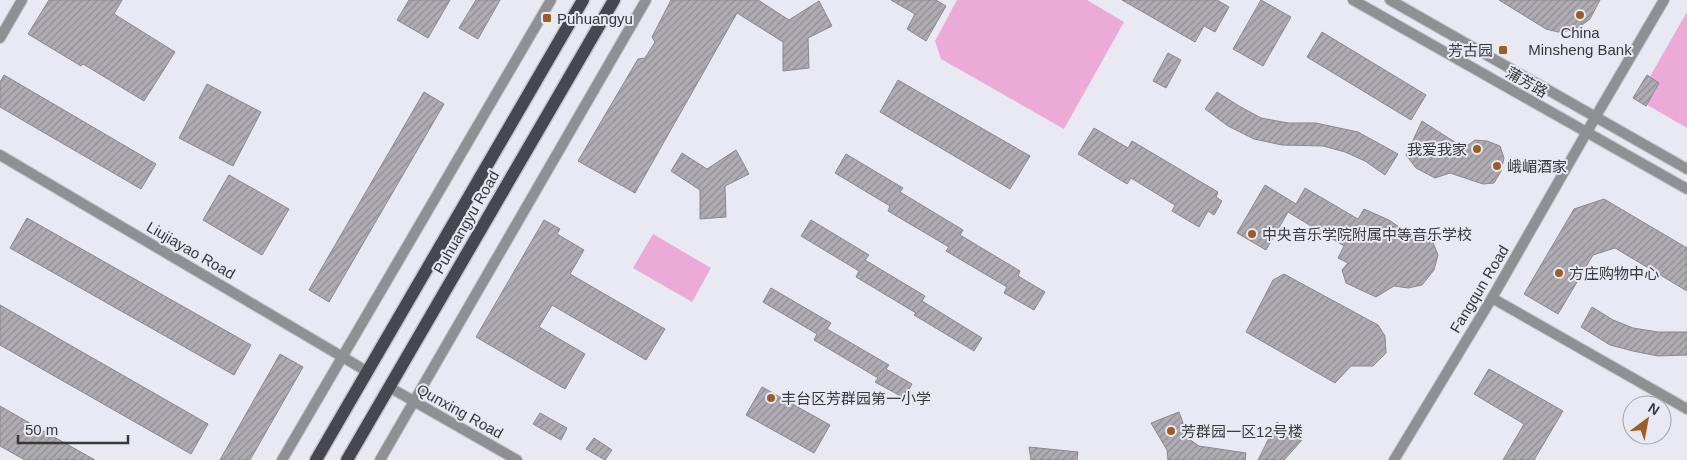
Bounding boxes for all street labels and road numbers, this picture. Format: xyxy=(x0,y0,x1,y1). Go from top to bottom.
street label: 蒲芳路 xyxy=(1503,63,1551,101)
street label: Puhuangyu Road xyxy=(430,168,502,276)
street label: Liujiayao Road xyxy=(144,218,238,282)
street label: Fangqun Road xyxy=(1446,242,1512,336)
street label: Qunxing Road xyxy=(414,380,506,442)

